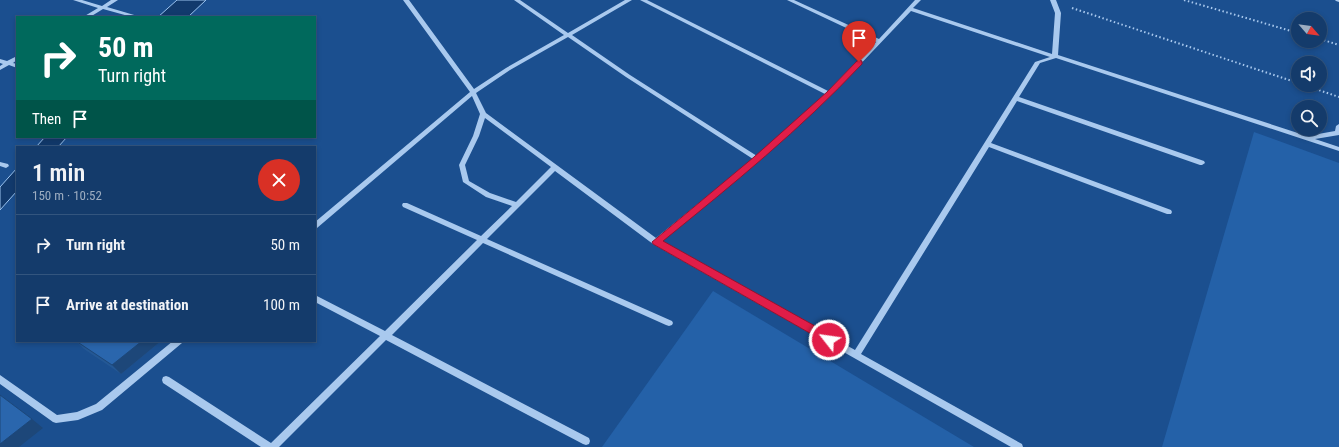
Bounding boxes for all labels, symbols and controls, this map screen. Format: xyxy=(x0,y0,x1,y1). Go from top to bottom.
north arrow xyxy=(1291,12,1327,48)
map controls xyxy=(1291,12,1327,136)
pin xyxy=(842,21,876,62)
icon: arrive xyxy=(848,27,870,49)
text: 50 m xyxy=(98,31,154,64)
icon: right xyxy=(32,32,84,84)
button: sound xyxy=(1291,56,1327,92)
text: Turn right xyxy=(98,65,166,86)
button: search xyxy=(1291,100,1327,136)
icon: arrive xyxy=(69,108,91,130)
text: Then xyxy=(32,110,61,128)
text: 1 min xyxy=(32,159,85,187)
button: close xyxy=(258,159,300,201)
text: 150 m · 10:52 xyxy=(32,188,102,203)
icon: right xyxy=(32,234,54,256)
text: Turn right xyxy=(66,236,125,254)
text: 50 m xyxy=(270,236,300,254)
icon: arrive xyxy=(32,294,54,316)
text: Arrive at destination xyxy=(66,296,189,314)
text: 100 m xyxy=(263,296,300,314)
position arrow xyxy=(808,319,850,361)

